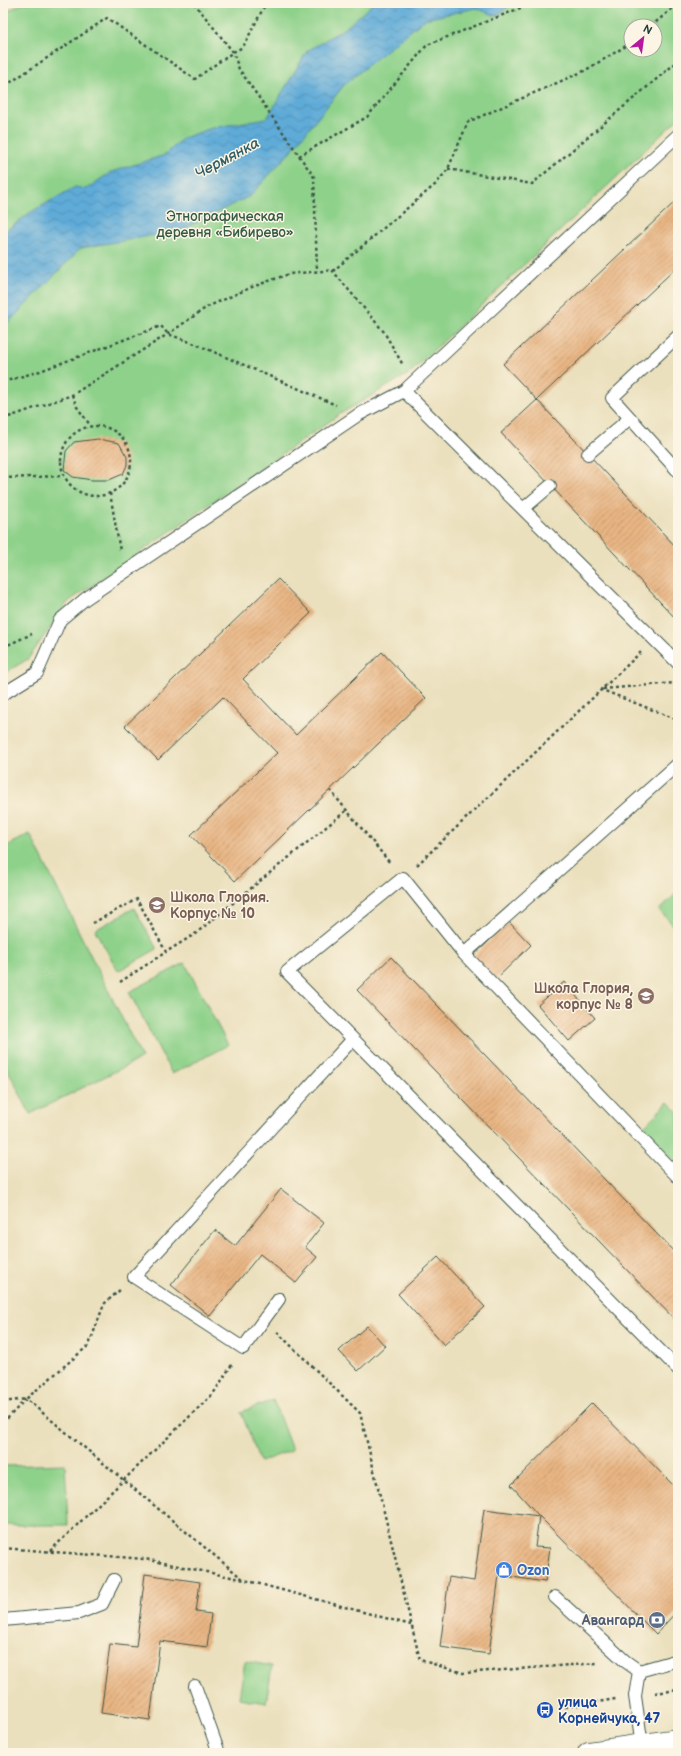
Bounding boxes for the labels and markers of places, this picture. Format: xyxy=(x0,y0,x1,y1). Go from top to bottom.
place label: Школа Глория. Корпус № 10 xyxy=(170,889,269,922)
school or university icon: Школа Глория. Корпус № 10 xyxy=(147,895,167,915)
place label: Школа Глория, корпус № 8 xyxy=(534,980,633,1013)
school or university icon: Школа Глория, корпус № 8 xyxy=(636,986,656,1006)
shop icon: Ozon xyxy=(494,1560,514,1580)
place label: Ozon xyxy=(517,1562,550,1579)
bank icon: Авангард xyxy=(647,1610,667,1630)
place label: Авангард xyxy=(581,1612,645,1629)
place label: улица Корнейчука, 47 xyxy=(558,1694,660,1727)
bus stop icon: улица Корнейчука, 47 xyxy=(535,1700,555,1720)

